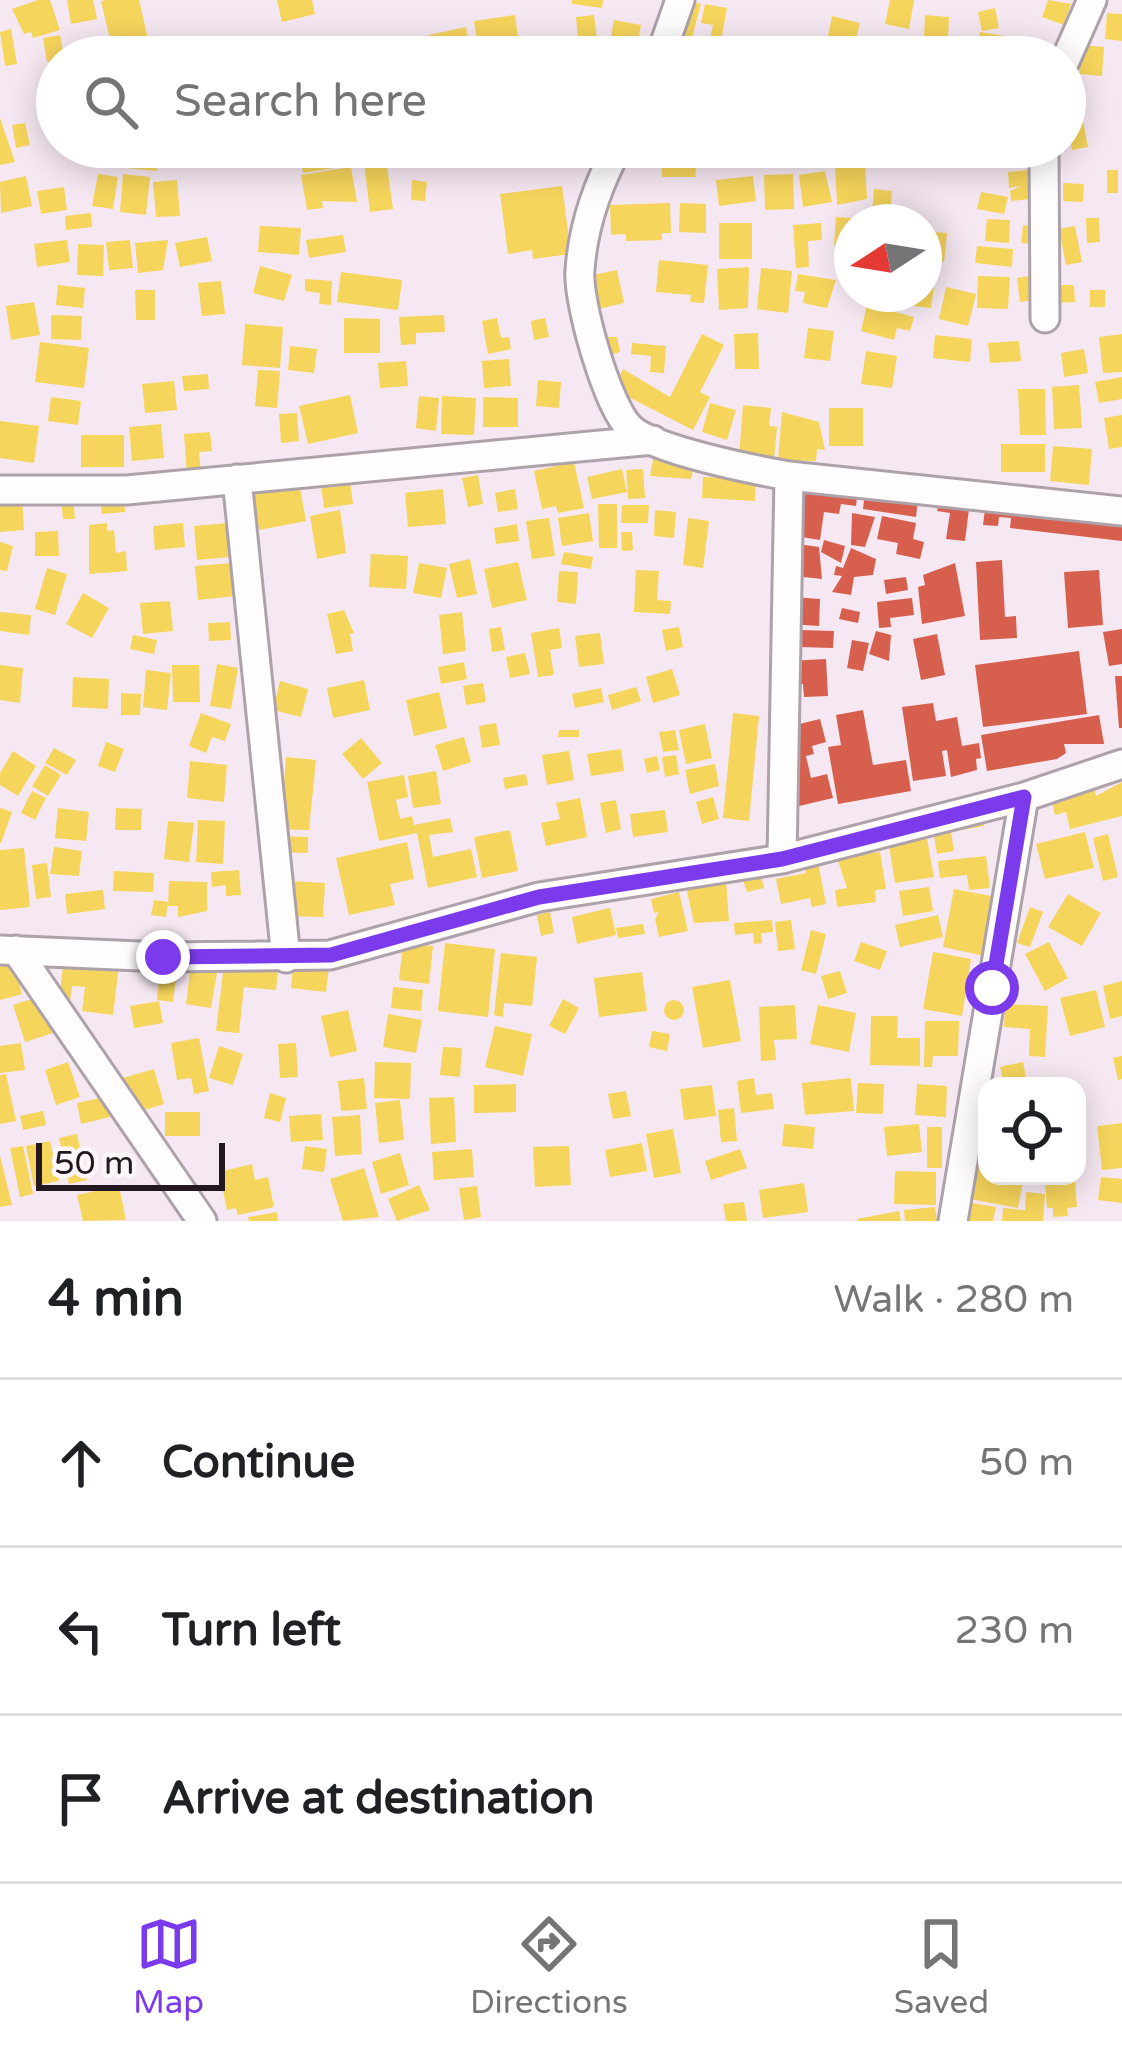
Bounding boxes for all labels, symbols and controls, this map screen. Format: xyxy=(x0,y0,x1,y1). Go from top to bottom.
search box xyxy=(36,36,1086,168)
icon: search xyxy=(78,69,144,135)
text: Search here xyxy=(174,75,427,129)
north arrow xyxy=(834,204,942,312)
route end xyxy=(136,930,190,984)
route start xyxy=(965,961,1019,1015)
map controls xyxy=(978,1077,1086,1185)
button: locate xyxy=(978,1077,1086,1185)
scale bar xyxy=(36,1137,225,1190)
text: 50 m xyxy=(54,1144,134,1183)
text: 4 min xyxy=(48,1268,184,1330)
text: Walk · 280 m xyxy=(833,1276,1074,1323)
icon: ahead xyxy=(48,1430,114,1496)
text: Continue xyxy=(162,1436,355,1490)
text: 50 m xyxy=(979,1439,1074,1486)
icon: left xyxy=(48,1598,114,1664)
text: Turn left xyxy=(162,1604,341,1658)
text: 230 m xyxy=(955,1607,1074,1654)
icon: arrive xyxy=(48,1766,114,1832)
text: Arrive at destination xyxy=(162,1772,594,1826)
tab: Map xyxy=(133,1911,204,2022)
tab: Directions xyxy=(470,1911,628,2022)
tab: Saved xyxy=(894,1911,989,2022)

